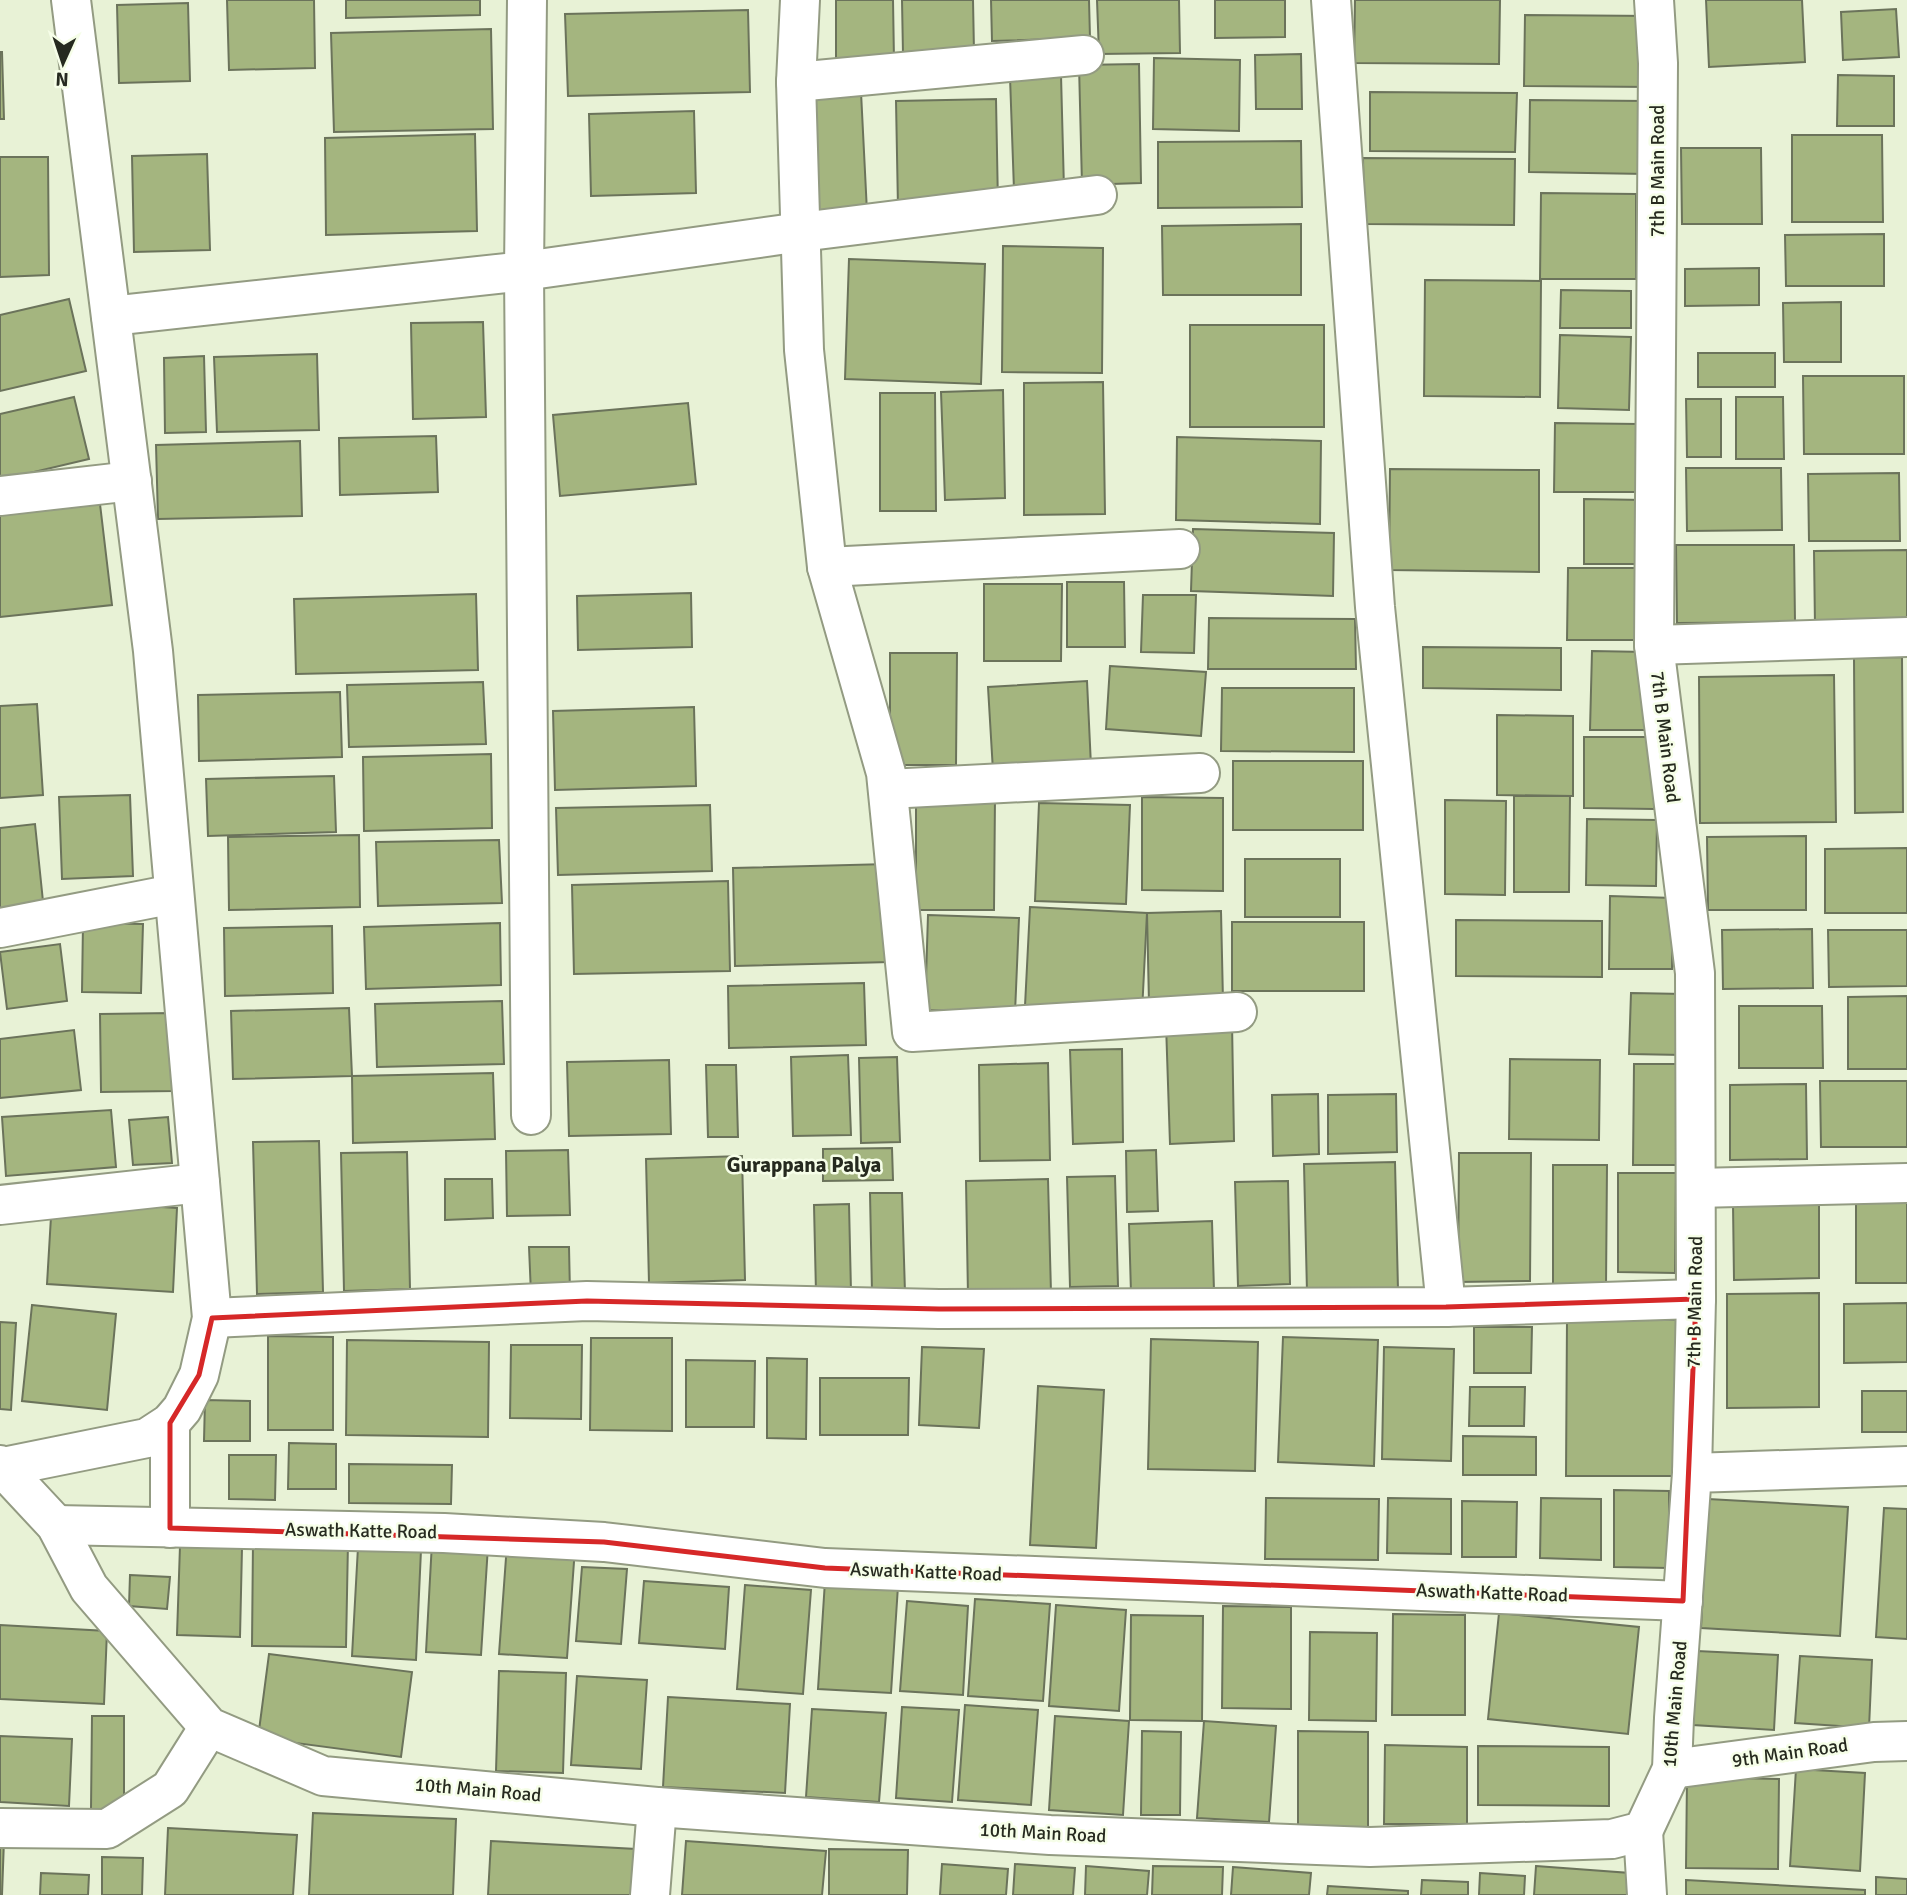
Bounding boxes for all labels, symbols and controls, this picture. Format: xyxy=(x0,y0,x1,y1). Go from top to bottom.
north arrow xyxy=(28,28,98,98)
text: N xyxy=(55,67,69,91)
street label: 7th B Main Road xyxy=(1646,105,1670,237)
street label: 7th B Main Road xyxy=(1645,670,1685,804)
district label: Gurappana Palya xyxy=(727,1152,881,1178)
street label: 7th B Main Road xyxy=(1682,1236,1708,1368)
street label: Aswath Katte Road xyxy=(285,1518,437,1544)
street label: Aswath Katte Road xyxy=(849,1557,1003,1587)
street label: Aswath Katte Road xyxy=(1415,1578,1569,1608)
street label: 10th Main Road xyxy=(1658,1640,1692,1768)
street label: 9th Main Road xyxy=(1730,1733,1850,1773)
street label: 10th Main Road xyxy=(414,1773,542,1807)
street label: 10th Main Road xyxy=(979,1818,1107,1848)

